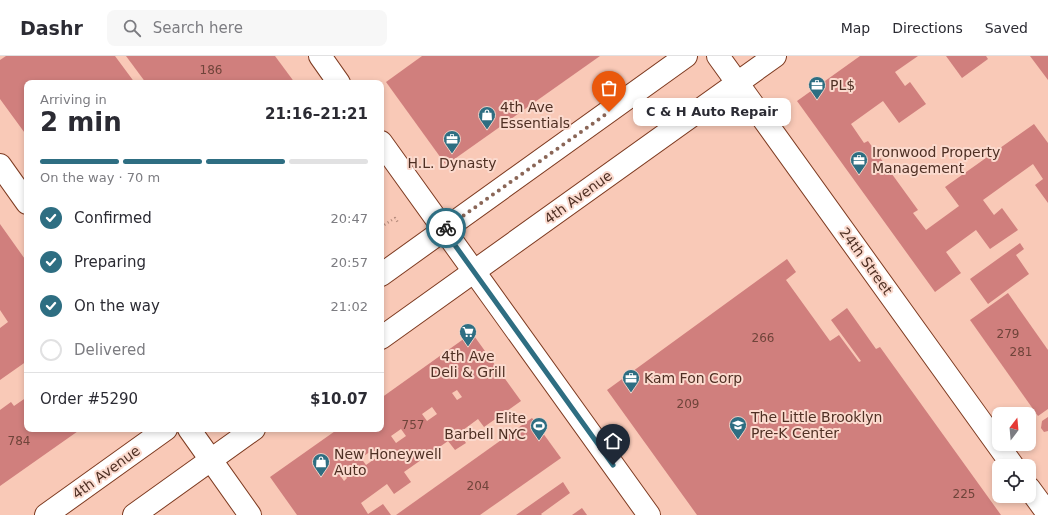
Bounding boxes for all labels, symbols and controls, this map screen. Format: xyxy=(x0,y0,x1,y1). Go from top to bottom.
search box xyxy=(107,10,387,46)
text: Dashr xyxy=(20,17,83,39)
icon: search xyxy=(121,17,143,39)
text: Search here xyxy=(153,19,243,37)
text: Map xyxy=(841,20,870,36)
text: Directions xyxy=(892,20,963,36)
text: Saved xyxy=(985,20,1028,36)
house number: 186 xyxy=(200,63,222,77)
pin xyxy=(592,71,626,112)
office icon: PL$ xyxy=(807,75,827,100)
icon: bag xyxy=(598,77,620,99)
place label: PL$ xyxy=(830,77,855,93)
text: Arriving in xyxy=(40,92,107,107)
callout: C & H Auto Repair xyxy=(633,98,791,126)
place label: 4th Ave Essentials xyxy=(500,99,570,131)
text: C & H Auto Repair xyxy=(646,104,778,119)
text: 21:16–21:21 xyxy=(265,105,368,123)
shop icon: 4th Ave Essentials xyxy=(477,105,497,130)
text: 2 min xyxy=(40,107,122,137)
office icon: H.L. Dynasty xyxy=(442,129,462,154)
place label: Ironwood Property Management xyxy=(872,144,1000,176)
office icon: Ironwood Property Management xyxy=(849,150,869,175)
place label: H.L. Dynasty xyxy=(407,155,497,171)
street label: 4th Avenue xyxy=(541,167,615,227)
text: On the way · 70 m xyxy=(40,170,160,185)
icon: check xyxy=(40,207,62,229)
courier xyxy=(426,208,466,248)
text: Confirmed xyxy=(74,209,152,227)
text: 20:47 xyxy=(331,211,368,226)
icon: bike xyxy=(435,217,457,239)
street label: 24th Street xyxy=(836,224,896,298)
icon: check xyxy=(40,251,62,273)
text: Preparing xyxy=(74,253,146,271)
text: 20:57 xyxy=(331,255,368,270)
icon: check xyxy=(40,295,62,317)
text: On the way xyxy=(74,297,160,315)
text: 21:02 xyxy=(331,299,368,314)
supermarket icon: 4th Ave Deli & Grill xyxy=(458,322,478,347)
house number: 279 xyxy=(997,327,1019,341)
house number: 266 xyxy=(752,331,774,345)
text: Delivered xyxy=(74,341,146,359)
house number: 281 xyxy=(1010,345,1032,359)
place label: 4th Ave Deli & Grill xyxy=(430,348,506,380)
office icon: Kam Fon Corp xyxy=(621,368,641,393)
place label: Kam Fon Corp xyxy=(644,370,742,386)
text: Order #5290 xyxy=(40,390,138,408)
text: $10.07 xyxy=(310,390,368,408)
house number: 209 xyxy=(677,397,699,411)
north arrow xyxy=(992,407,1036,451)
map controls xyxy=(992,407,1036,503)
place label: The Little Brooklyn Pre-K Center xyxy=(750,409,882,441)
place label: Elite Barbell NYC xyxy=(444,410,526,442)
school or university icon: The Little Brooklyn Pre-K Center xyxy=(728,415,748,440)
sports icon: Elite Barbell NYC xyxy=(529,416,549,441)
house number: 757 xyxy=(402,418,424,432)
pin xyxy=(596,424,630,465)
icon: home xyxy=(602,430,624,452)
house number: 784 xyxy=(8,434,30,448)
street label: 4th Avenue xyxy=(69,442,143,502)
place label: New Honeywell Auto xyxy=(334,446,442,478)
shop icon: New Honeywell Auto xyxy=(311,452,331,477)
button: locate xyxy=(992,459,1036,503)
house number: 204 xyxy=(467,479,489,493)
house number: 225 xyxy=(953,487,975,501)

